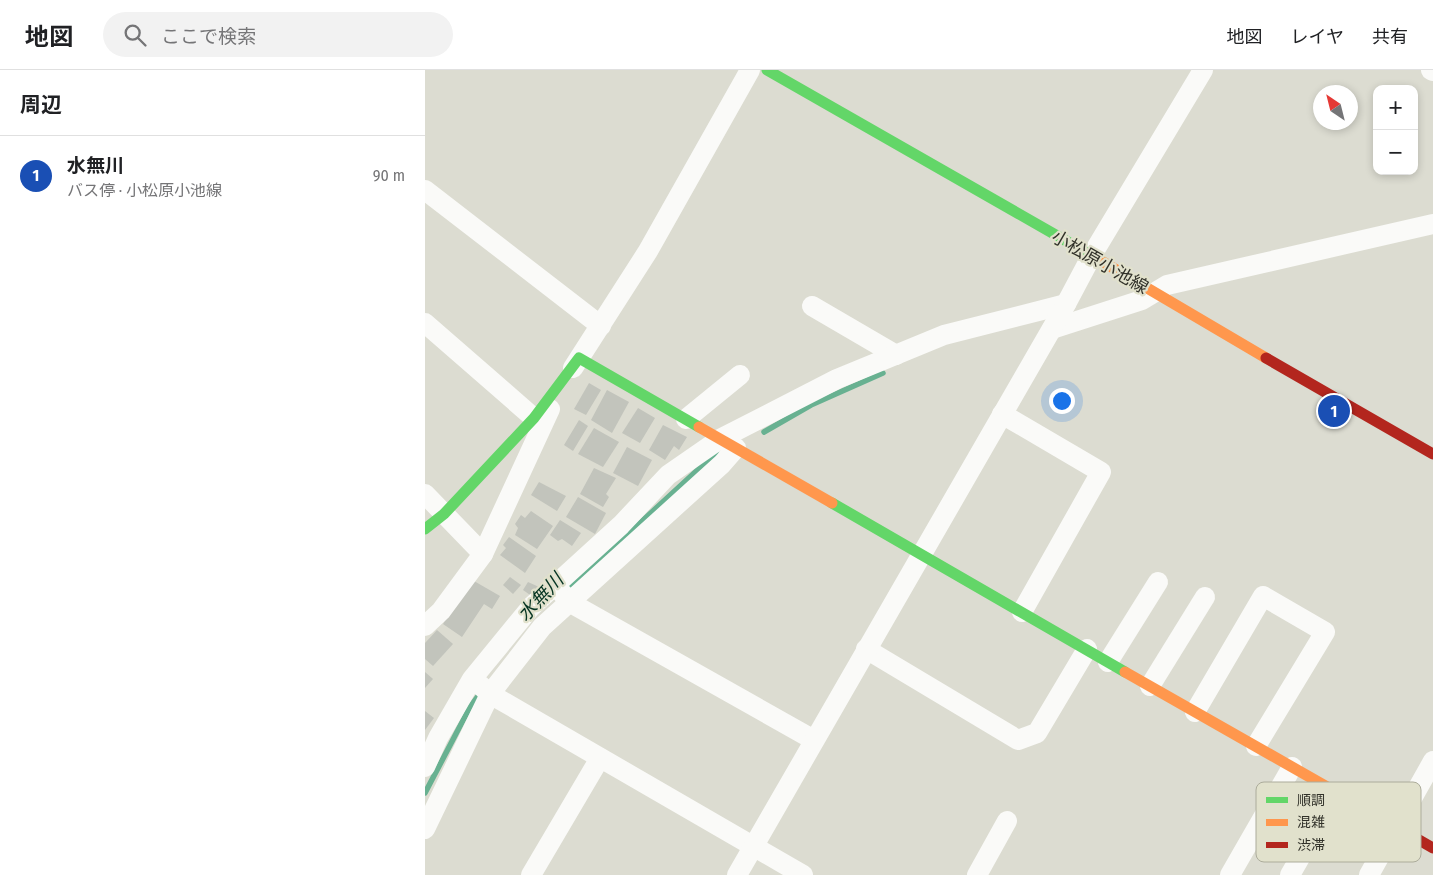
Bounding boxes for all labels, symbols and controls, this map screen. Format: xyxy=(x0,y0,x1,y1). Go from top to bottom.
search box xyxy=(103,12,453,57)
icon: search xyxy=(121,21,149,49)
text: 地図 xyxy=(25,23,73,51)
text: ここで検索 xyxy=(161,25,256,48)
text: 地図 xyxy=(1227,26,1263,48)
text: レイヤ xyxy=(1291,26,1344,48)
text: 共有 xyxy=(1372,26,1408,48)
north arrow xyxy=(1313,85,1358,130)
map controls xyxy=(1373,85,1418,175)
button: + xyxy=(1373,85,1418,130)
text: 周辺 xyxy=(20,92,62,118)
button: − xyxy=(1373,130,1418,175)
text: 水無川 xyxy=(67,154,124,177)
text: 1 xyxy=(33,166,39,185)
text: 90 m xyxy=(373,166,405,185)
text: バス停 · 小松原小池線 xyxy=(67,181,222,200)
street label: 小松原小池線 xyxy=(1048,225,1152,299)
your location xyxy=(1049,388,1075,414)
pin: 1 xyxy=(1318,392,1350,430)
water label: 水無川 xyxy=(513,567,570,626)
legend xyxy=(1256,782,1421,862)
text: 順調 xyxy=(1297,792,1325,809)
text: 混雑 xyxy=(1297,814,1325,831)
text: 渋滞 xyxy=(1297,837,1325,854)

